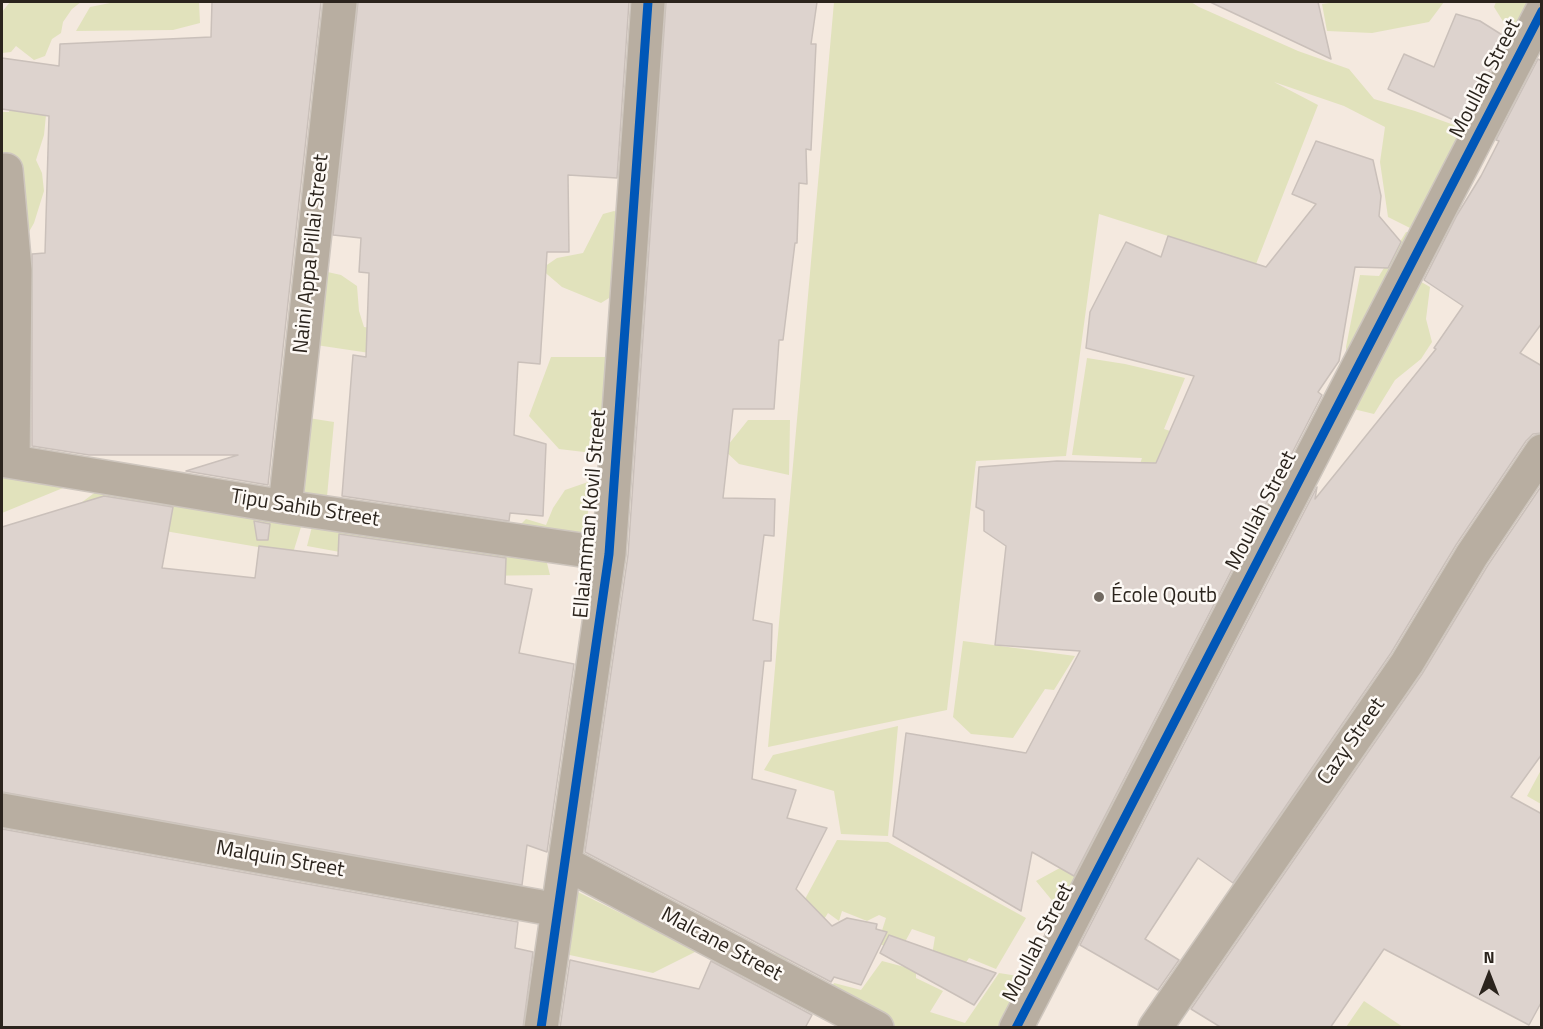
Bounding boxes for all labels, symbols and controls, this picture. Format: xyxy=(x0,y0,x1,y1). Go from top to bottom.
street label: Moullah Street xyxy=(1445,15,1527,143)
street label: Naini Appa Pillai Street xyxy=(289,153,335,355)
street label: Ellaiamman Kovil Street xyxy=(569,409,613,619)
street label: Moullah Street xyxy=(1221,447,1303,575)
street label: Tipu Sahib Street xyxy=(229,485,381,533)
place label: École Qoutb xyxy=(1111,584,1217,610)
marker: École Qoutb xyxy=(1092,590,1106,604)
street label: Cazy Street xyxy=(1313,694,1391,790)
street label: Malquin Street xyxy=(214,836,346,884)
street label: Moullah Street xyxy=(998,879,1080,1007)
street label: Malcane Street xyxy=(656,903,786,987)
north arrow xyxy=(1459,945,1519,1005)
text: N xyxy=(1483,945,1495,969)

